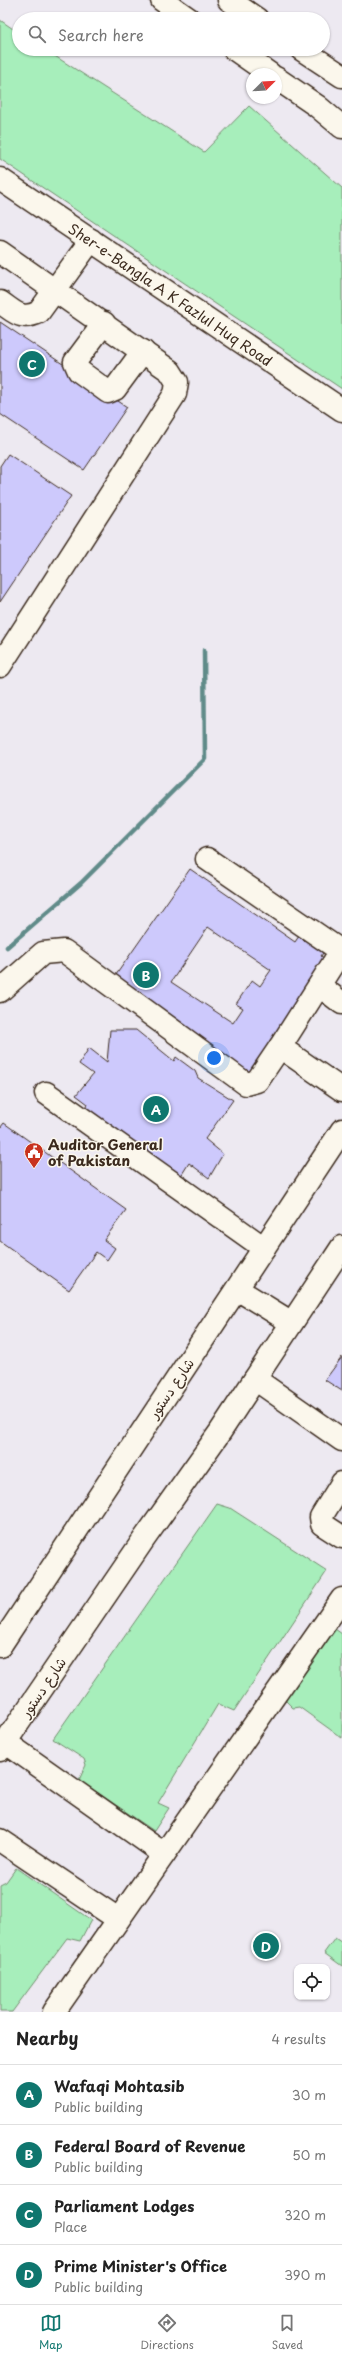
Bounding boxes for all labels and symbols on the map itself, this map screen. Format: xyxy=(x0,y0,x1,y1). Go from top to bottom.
north arrow xyxy=(246,68,282,104)
street label: Sher-e-Bangla A K Fazlul Huq Road xyxy=(65,218,277,371)
pin: C xyxy=(19,349,45,379)
pin: B xyxy=(133,960,159,990)
your location xyxy=(204,1048,224,1068)
pin: A xyxy=(143,1094,169,1124)
place label: Auditor General of Pakistan xyxy=(48,1134,163,1171)
public building icon: Auditor General of Pakistan xyxy=(23,1141,45,1169)
street label: شارع دستور xyxy=(143,1354,199,1423)
street label: شارع دستور xyxy=(15,1653,71,1722)
pin: D xyxy=(253,1931,279,1961)

